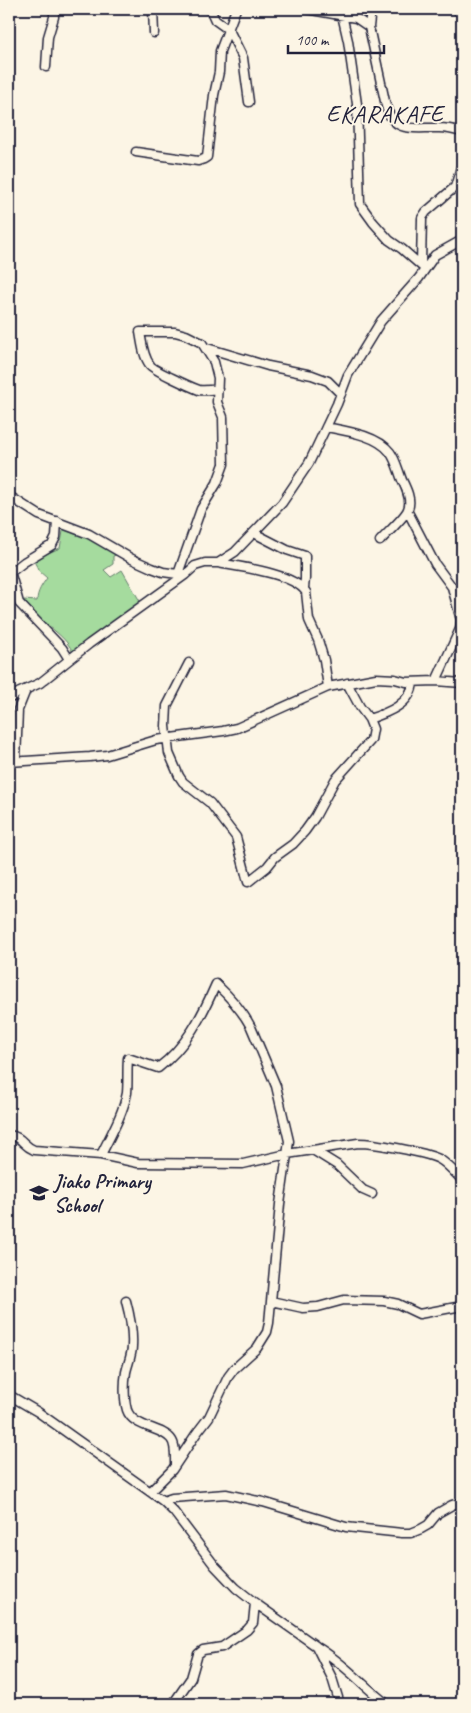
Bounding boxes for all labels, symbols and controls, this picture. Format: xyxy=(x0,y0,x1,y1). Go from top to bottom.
scale bar xyxy=(288,22,385,54)
text: 100 m xyxy=(296,31,330,50)
district label: EKARAKAFE xyxy=(326,99,446,129)
place label: Jiako Primary School xyxy=(52,1168,152,1218)
school or university icon: Jiako Primary School xyxy=(28,1182,50,1204)

